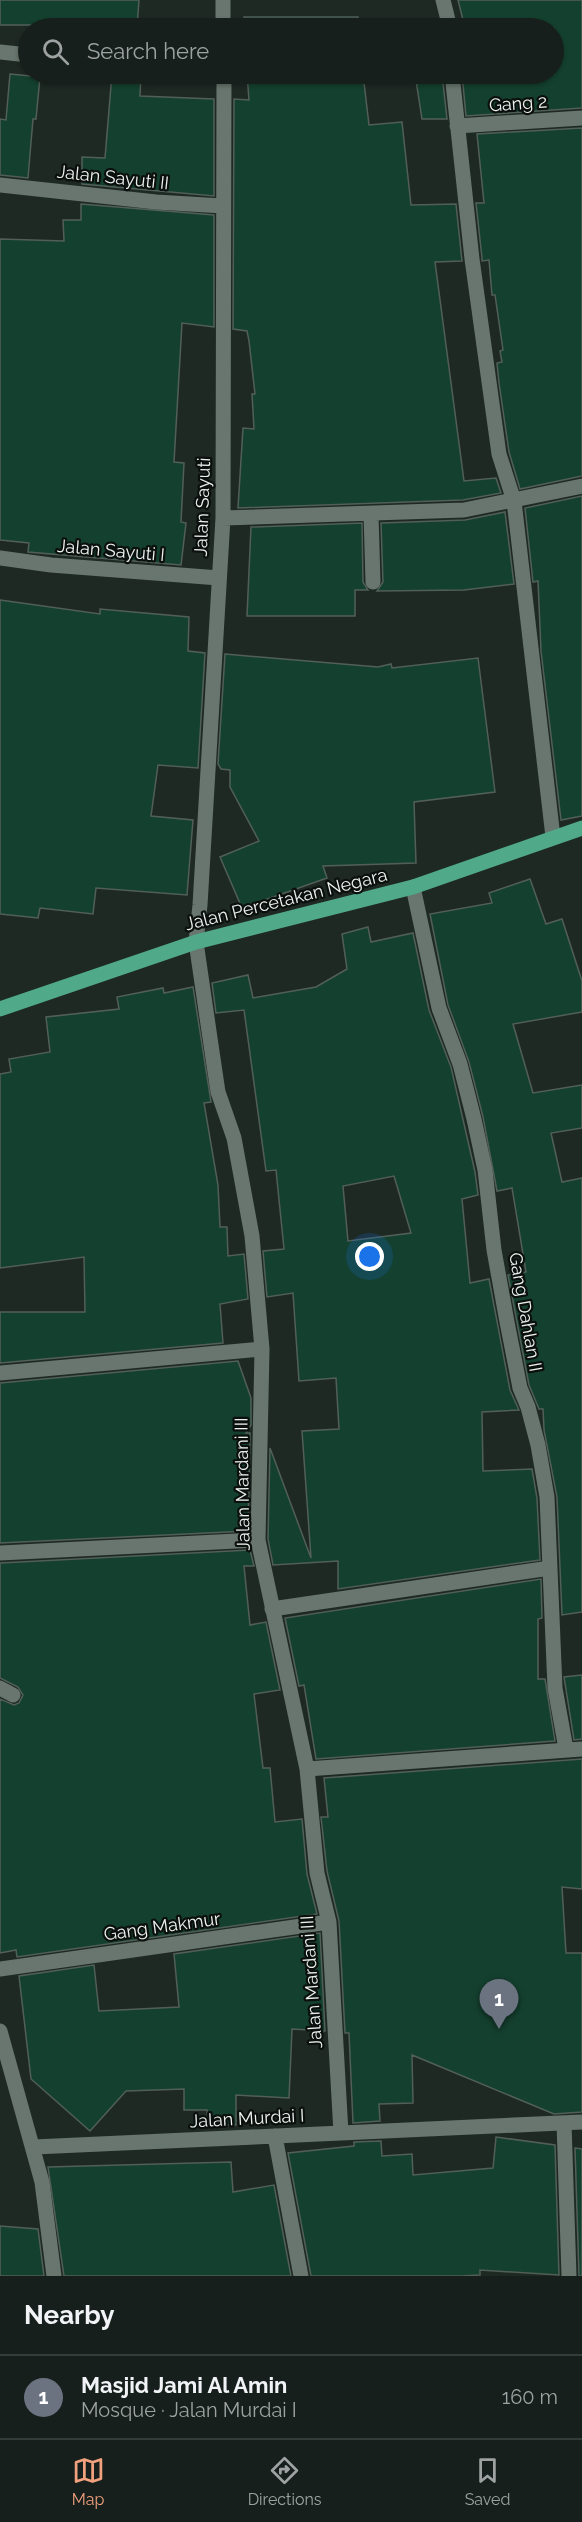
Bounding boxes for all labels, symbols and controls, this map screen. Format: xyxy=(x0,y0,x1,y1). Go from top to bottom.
search box xyxy=(18,18,564,84)
icon: search xyxy=(39,35,72,68)
text: Search here xyxy=(87,38,209,64)
street label: Gang 2 xyxy=(488,90,548,116)
street label: Jalan Sayuti II xyxy=(56,161,170,193)
street label: Jalan Sayuti xyxy=(190,457,214,557)
street label: Jalan Sayuti I xyxy=(56,535,166,565)
street label: Jalan Percetakan Negara xyxy=(183,864,389,934)
your location xyxy=(355,1242,384,1271)
street label: Gang Dahlan II xyxy=(505,1251,547,1373)
street label: Jalan Mardani III xyxy=(230,1417,254,1551)
street label: Gang Makmur xyxy=(102,1907,222,1945)
street label: Jalan Mardani III xyxy=(296,1915,326,2049)
pin: 1 xyxy=(480,1980,518,2029)
street label: Jalan Murdai I xyxy=(189,2105,305,2131)
text: Nearby xyxy=(24,2300,114,2330)
text: Masjid Jami Al Amin xyxy=(81,2372,287,2398)
text: 1 xyxy=(39,2385,48,2409)
text: 160 m xyxy=(502,2385,558,2409)
text: Mosque · Jalan Murdai I xyxy=(81,2398,297,2422)
tab: Map xyxy=(72,2454,105,2509)
tab: Directions xyxy=(248,2454,322,2509)
tab: Saved xyxy=(465,2454,510,2509)

